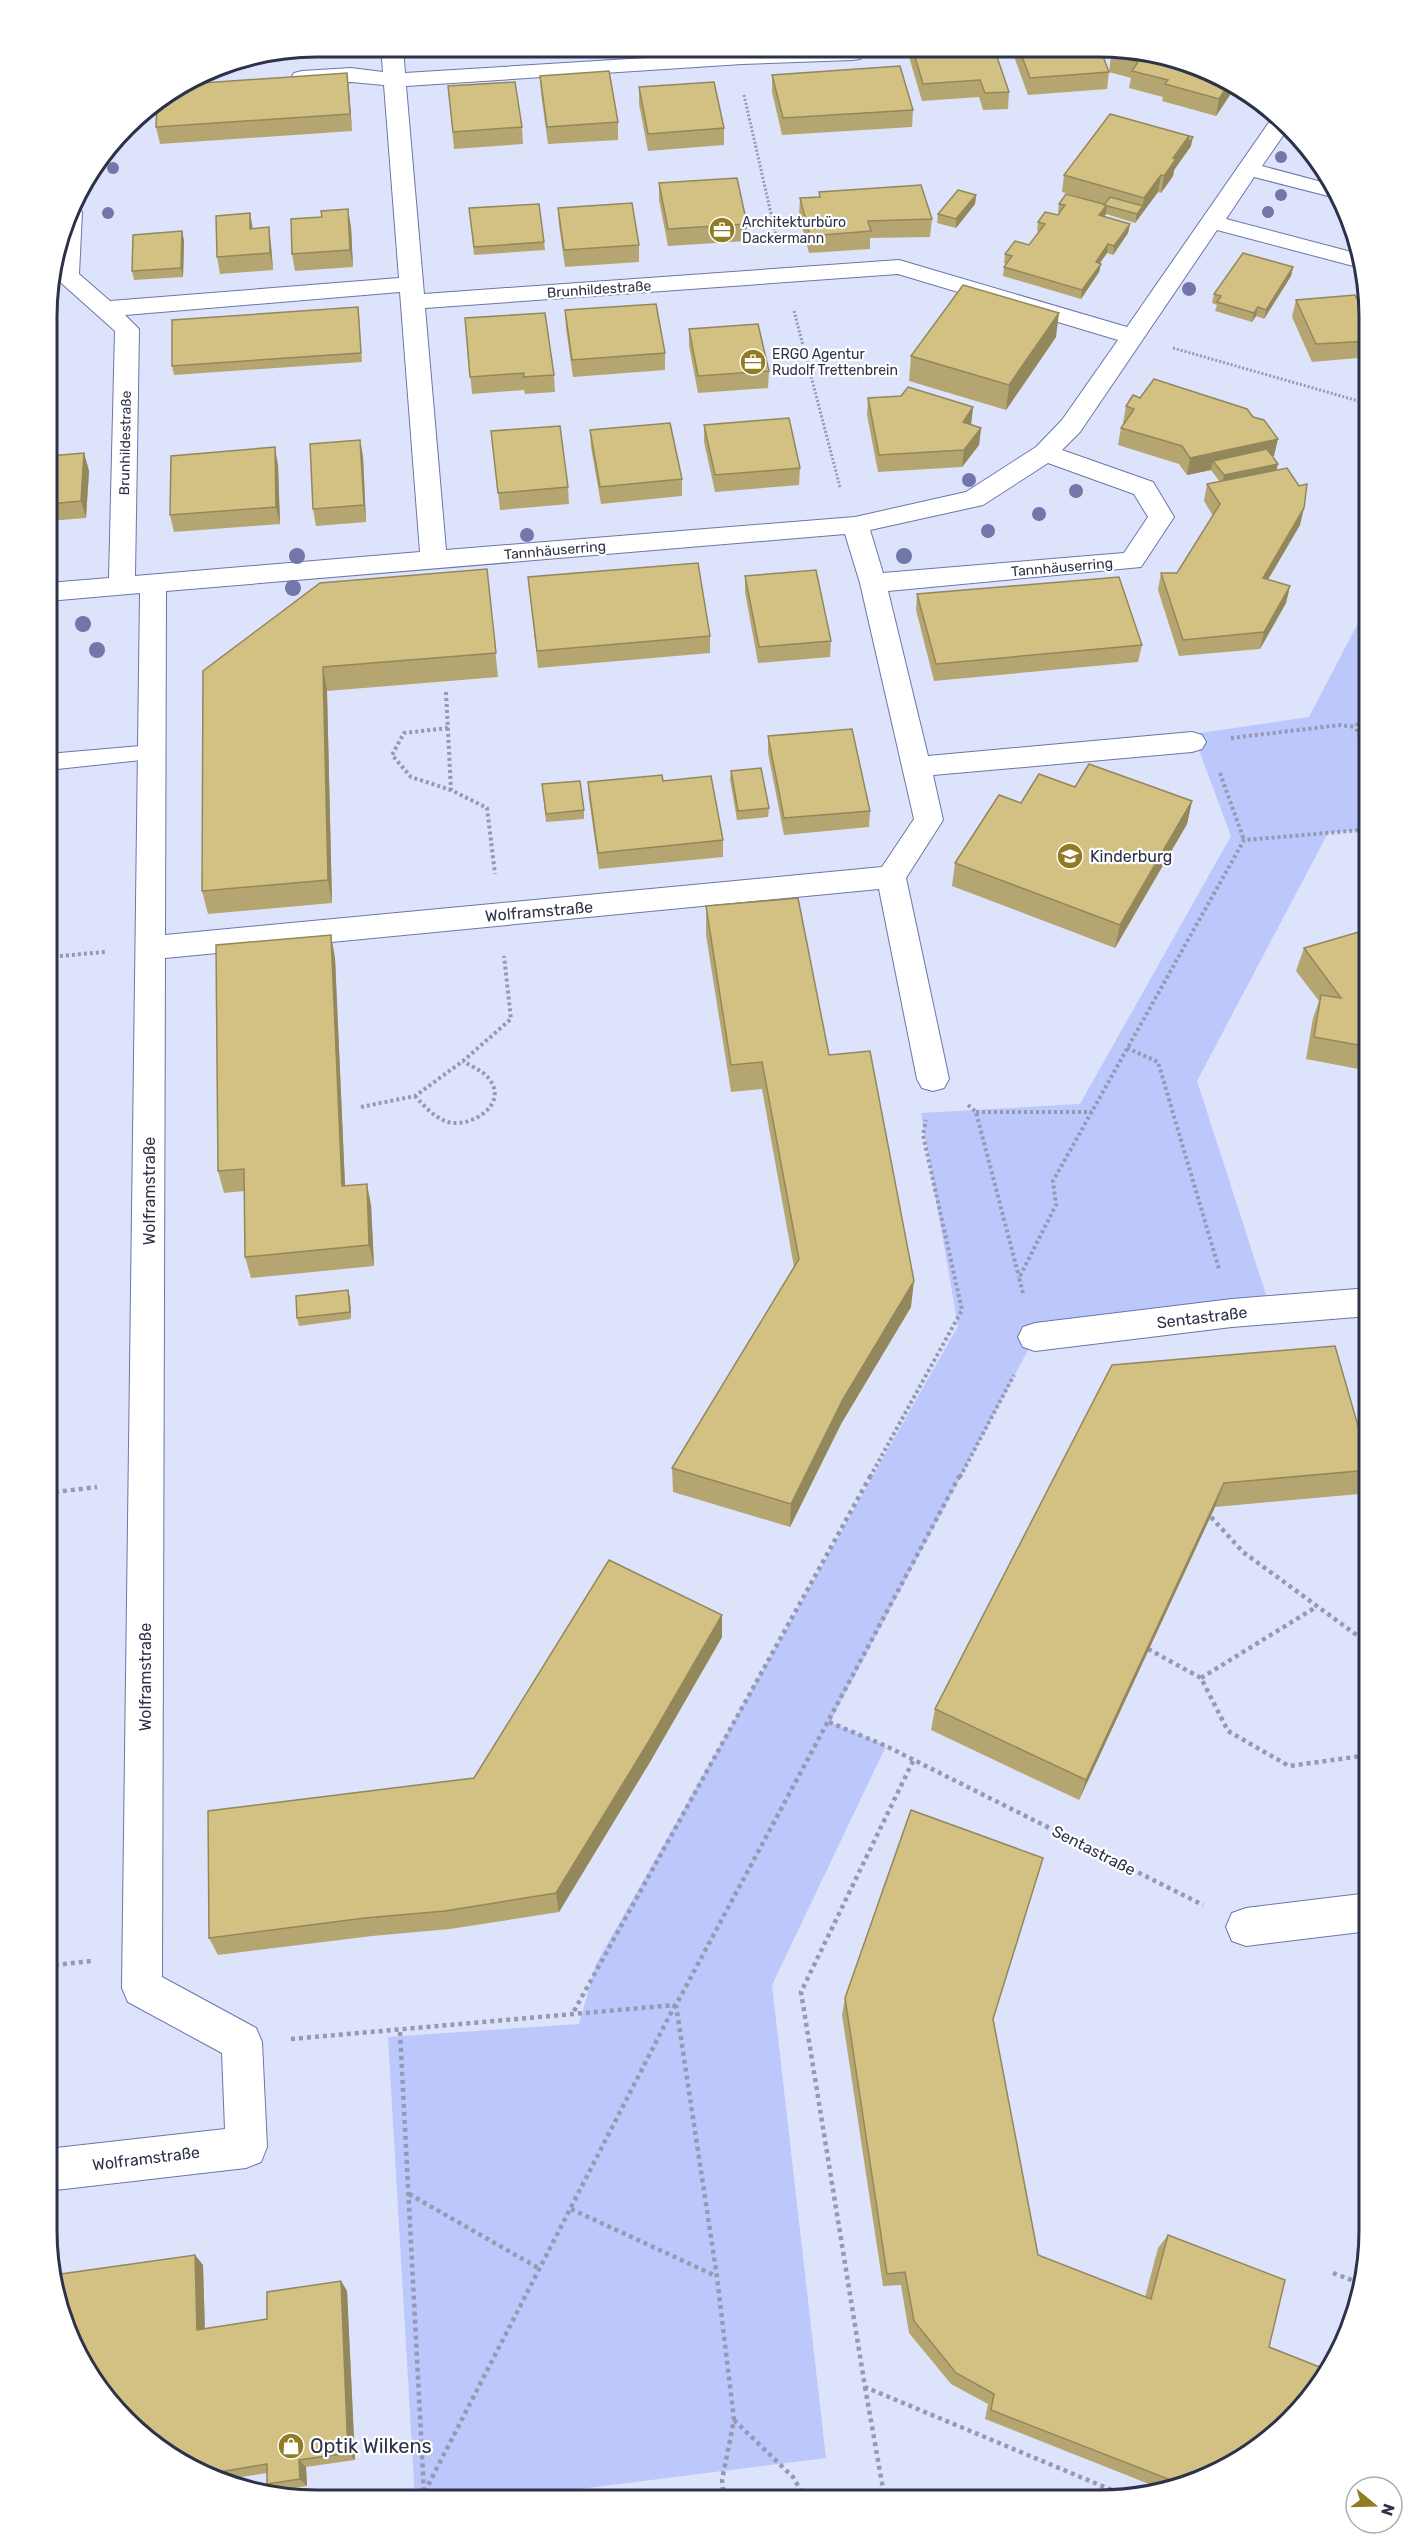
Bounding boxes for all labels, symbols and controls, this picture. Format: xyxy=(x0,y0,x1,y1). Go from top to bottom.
place label: Architekturbüro Dackermann xyxy=(742,214,846,247)
office icon: Architekturbüro Dackermann xyxy=(707,215,737,245)
street label: Brunhildestraße xyxy=(546,277,652,302)
place label: ERGO Agentur Rudolf Trettenbrein xyxy=(772,346,898,379)
office icon: ERGO Agentur Rudolf Trettenbrein xyxy=(738,347,768,377)
street label: Brunhildestraße xyxy=(116,390,135,496)
street label: Tannhäuserring xyxy=(503,538,607,563)
street label: Tannhäuserring xyxy=(1010,555,1114,580)
school or university icon: Kinderburg xyxy=(1055,841,1085,871)
place label: Kinderburg xyxy=(1090,847,1172,866)
street label: Wolframstraße xyxy=(484,897,594,926)
street label: Wolframstraße xyxy=(140,1137,159,1245)
street label: Sentastraße xyxy=(1156,1303,1248,1332)
street label: Wolframstraße xyxy=(136,1623,155,1731)
street label: Sentastraße xyxy=(1049,1821,1139,1880)
street label: Wolframstraße xyxy=(91,2142,201,2175)
shop icon: Optik Wilkens xyxy=(276,2431,306,2461)
place label: Optik Wilkens xyxy=(310,2434,432,2458)
north arrow xyxy=(1344,2475,1404,2535)
text: N xyxy=(1377,2501,1399,2518)

